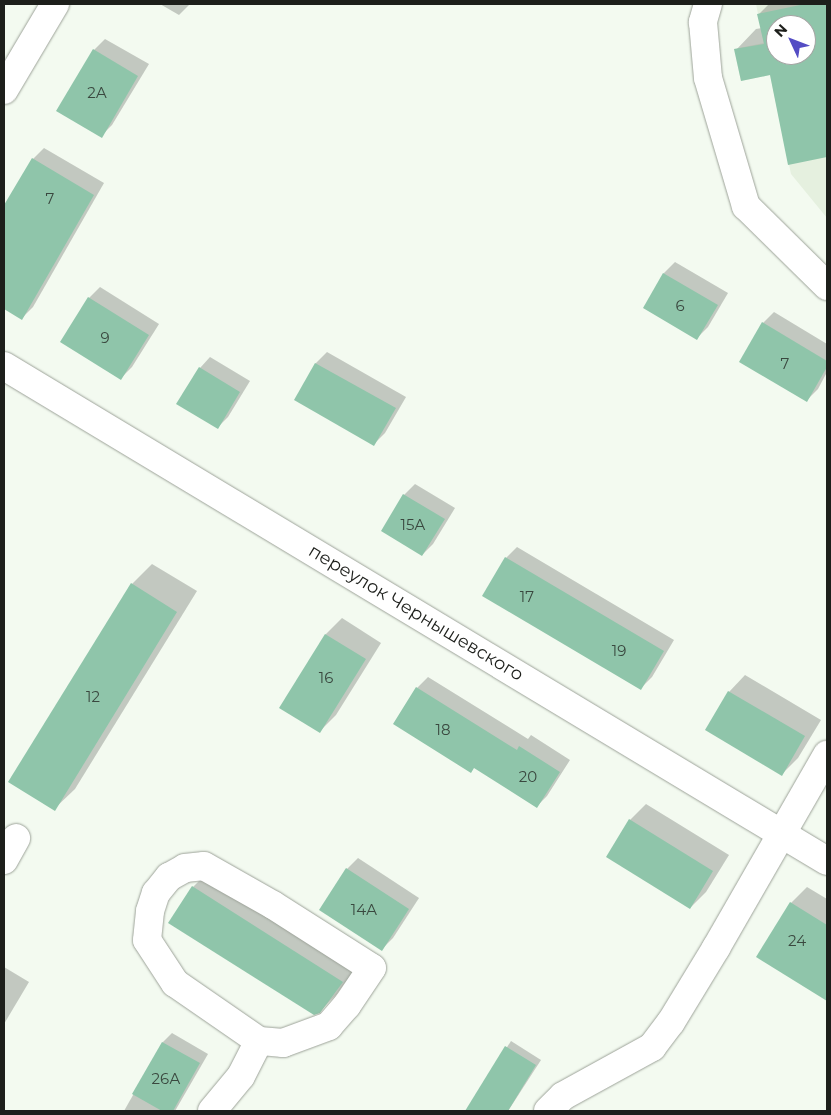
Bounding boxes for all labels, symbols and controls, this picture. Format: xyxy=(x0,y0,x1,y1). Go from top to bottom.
north arrow xyxy=(766,15,816,65)
text: N xyxy=(770,20,791,41)
house number: 2А xyxy=(87,84,107,102)
house number: 7 xyxy=(46,190,54,208)
house number: 6 xyxy=(675,297,685,315)
house number: 9 xyxy=(100,329,110,347)
house number: 7 xyxy=(781,355,789,373)
house number: 15А xyxy=(400,516,426,534)
street label: переулок Чернышевского xyxy=(305,540,527,686)
house number: 17 xyxy=(520,588,534,606)
house number: 19 xyxy=(612,642,626,660)
house number: 16 xyxy=(319,669,333,687)
house number: 12 xyxy=(86,688,100,706)
house number: 18 xyxy=(436,721,450,739)
house number: 20 xyxy=(519,768,537,786)
house number: 14А xyxy=(351,901,377,919)
house number: 24 xyxy=(788,932,806,950)
house number: 26А xyxy=(152,1070,180,1088)

